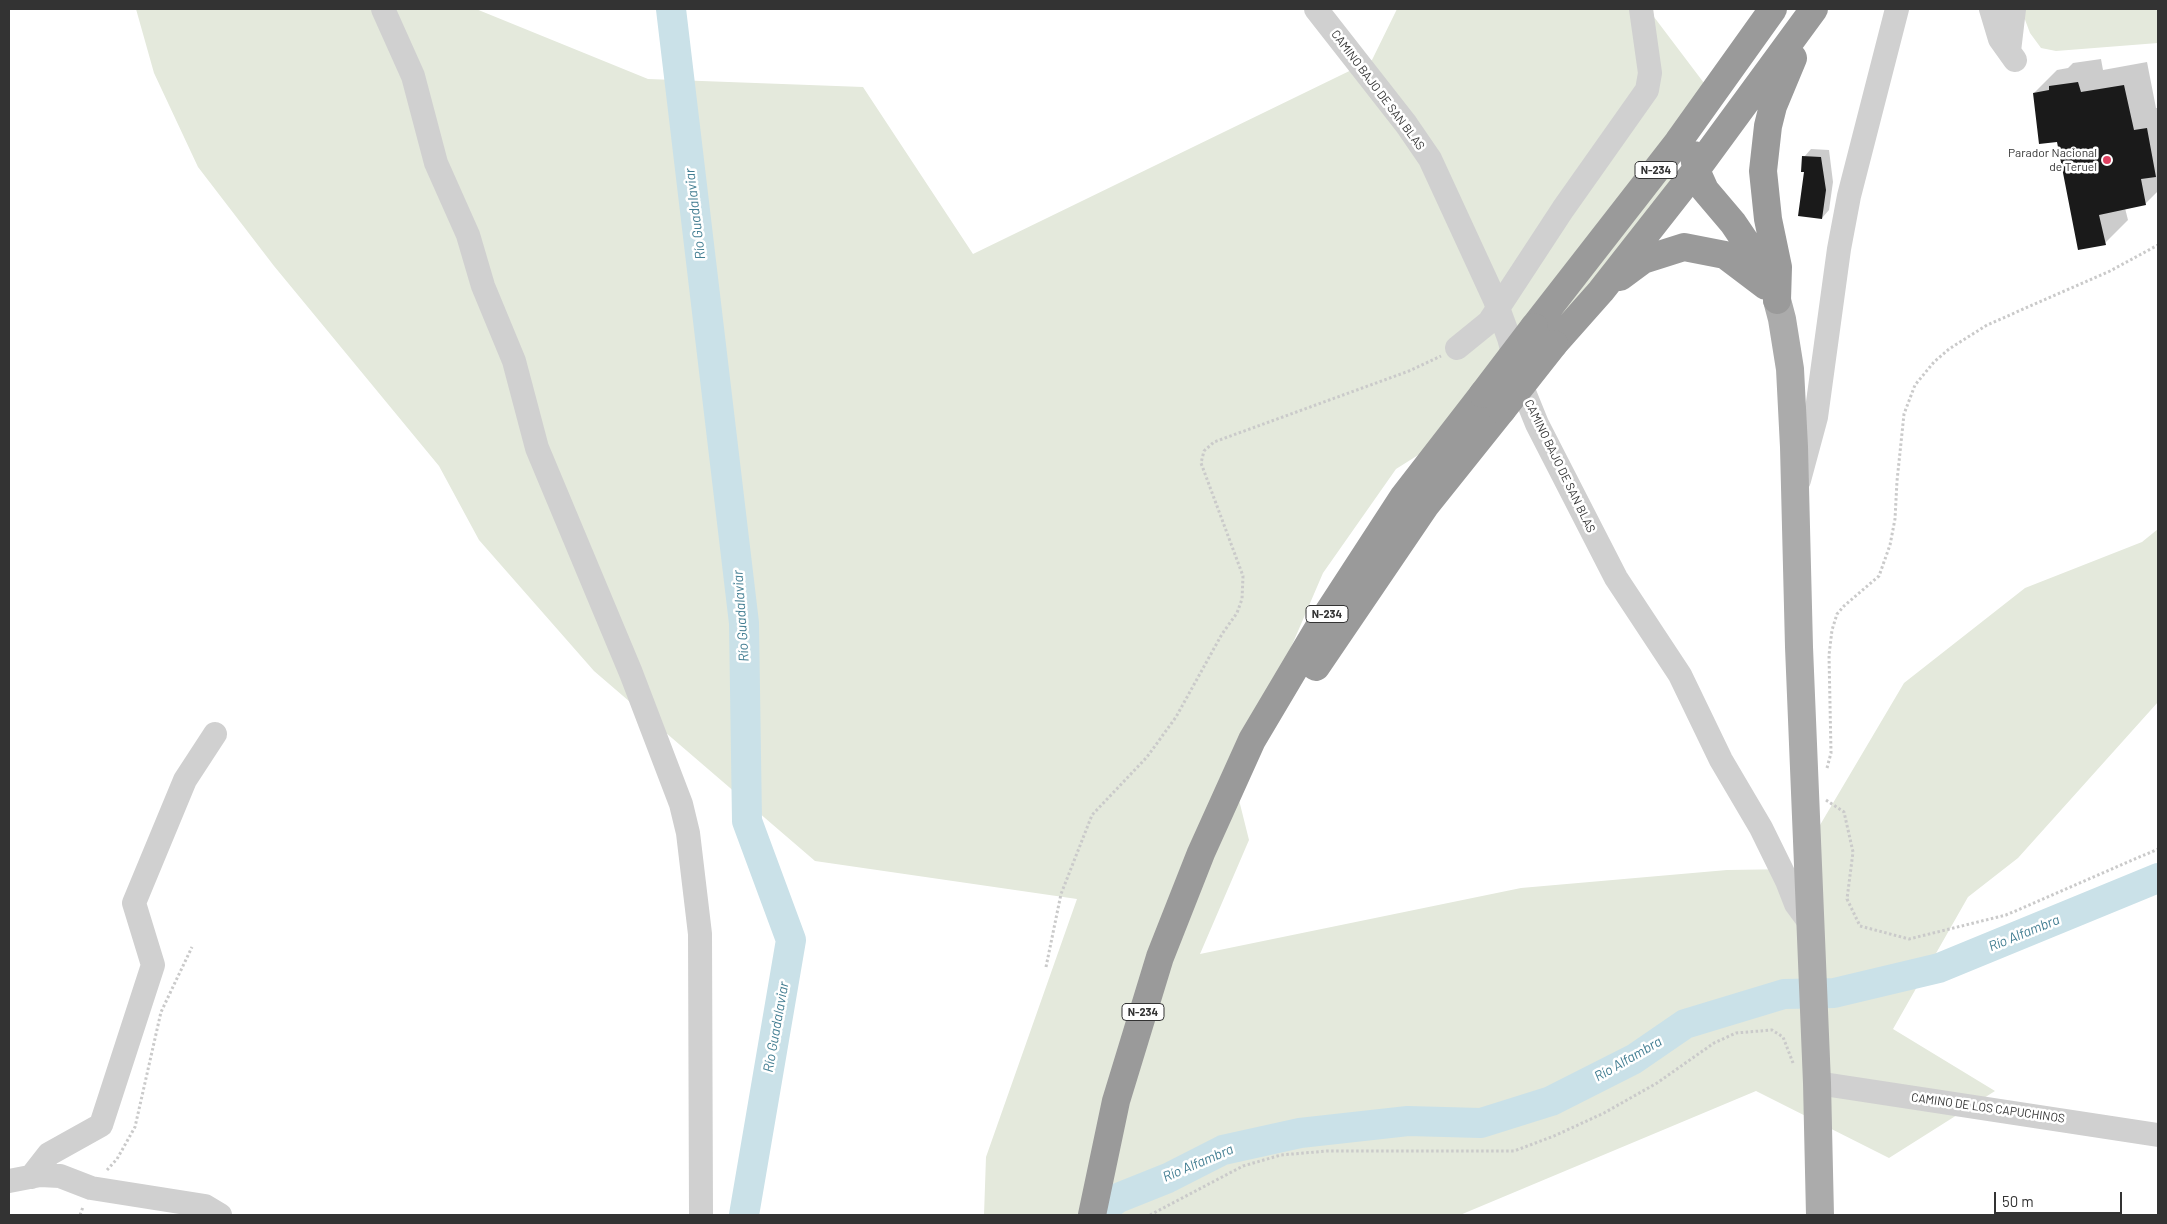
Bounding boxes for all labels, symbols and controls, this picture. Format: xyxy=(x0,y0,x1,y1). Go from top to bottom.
street label: CAMINO BAJO DE SAN BLAS xyxy=(1328,27,1428,153)
place label: Parador Nacional de Teruel xyxy=(2008,146,2097,174)
marker: Parador Nacional de Teruel xyxy=(2101,154,2113,166)
road number: N-234 xyxy=(1635,162,1677,178)
water label: Río Guadalaviar xyxy=(681,167,709,261)
street label: CAMINO BAJO DE SAN BLAS xyxy=(1521,397,1599,535)
water label: Río Guadalaviar xyxy=(729,570,753,662)
road number: N-234 xyxy=(1306,606,1348,622)
water label: Río Alfambra xyxy=(1986,911,2062,955)
water label: Río Guadalaviar xyxy=(760,980,792,1074)
road number: N-234 xyxy=(1122,1004,1164,1020)
water label: Río Alfambra xyxy=(1591,1033,1665,1085)
street label: CAMINO DE LOS CAPUCHINOS xyxy=(1910,1090,2066,1126)
water label: Río Alfambra xyxy=(1160,1141,1236,1185)
scale bar xyxy=(1997,1182,2124,1214)
text: 50 m xyxy=(2002,1192,2034,1210)

